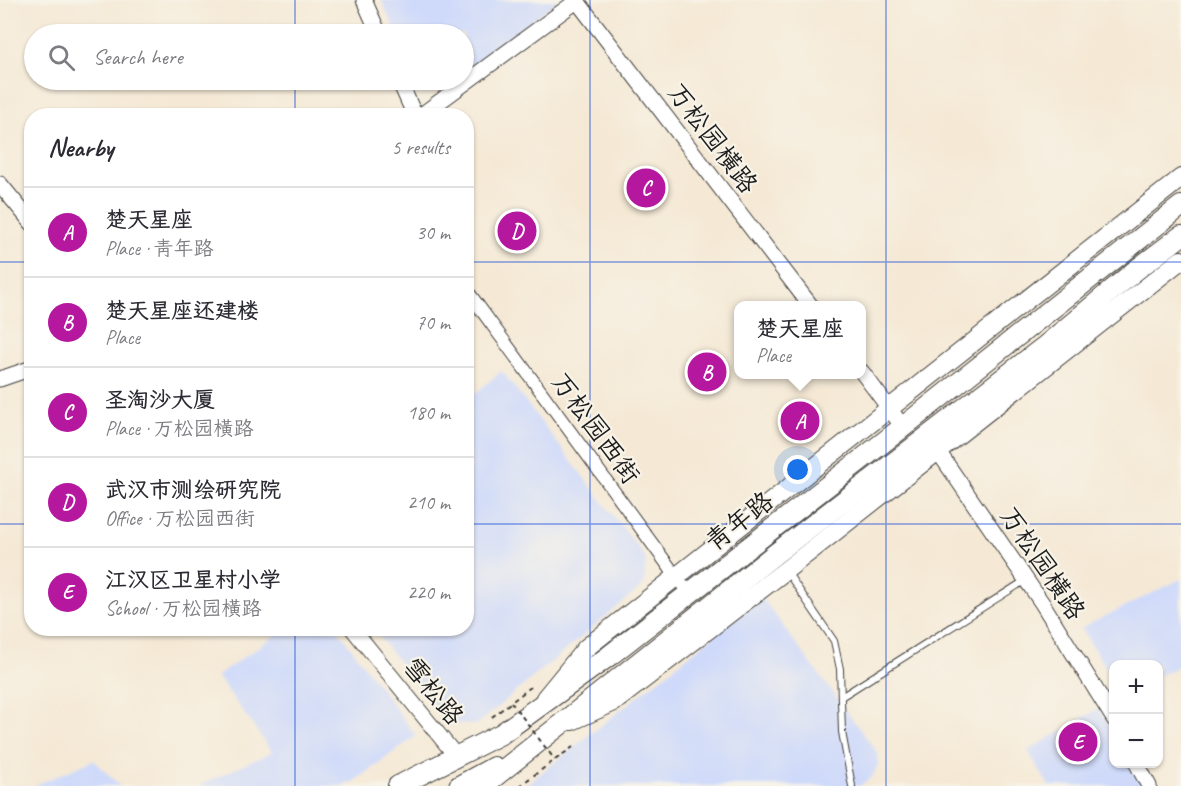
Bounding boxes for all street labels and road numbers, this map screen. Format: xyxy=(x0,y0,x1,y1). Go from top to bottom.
street label: 万松园横路 xyxy=(660,76,765,200)
street label: 万松园西街 xyxy=(544,366,647,491)
street label: 青年路 xyxy=(698,484,780,558)
street label: 万松园横路 xyxy=(993,500,1093,626)
street label: 雪松路 xyxy=(396,651,471,732)

